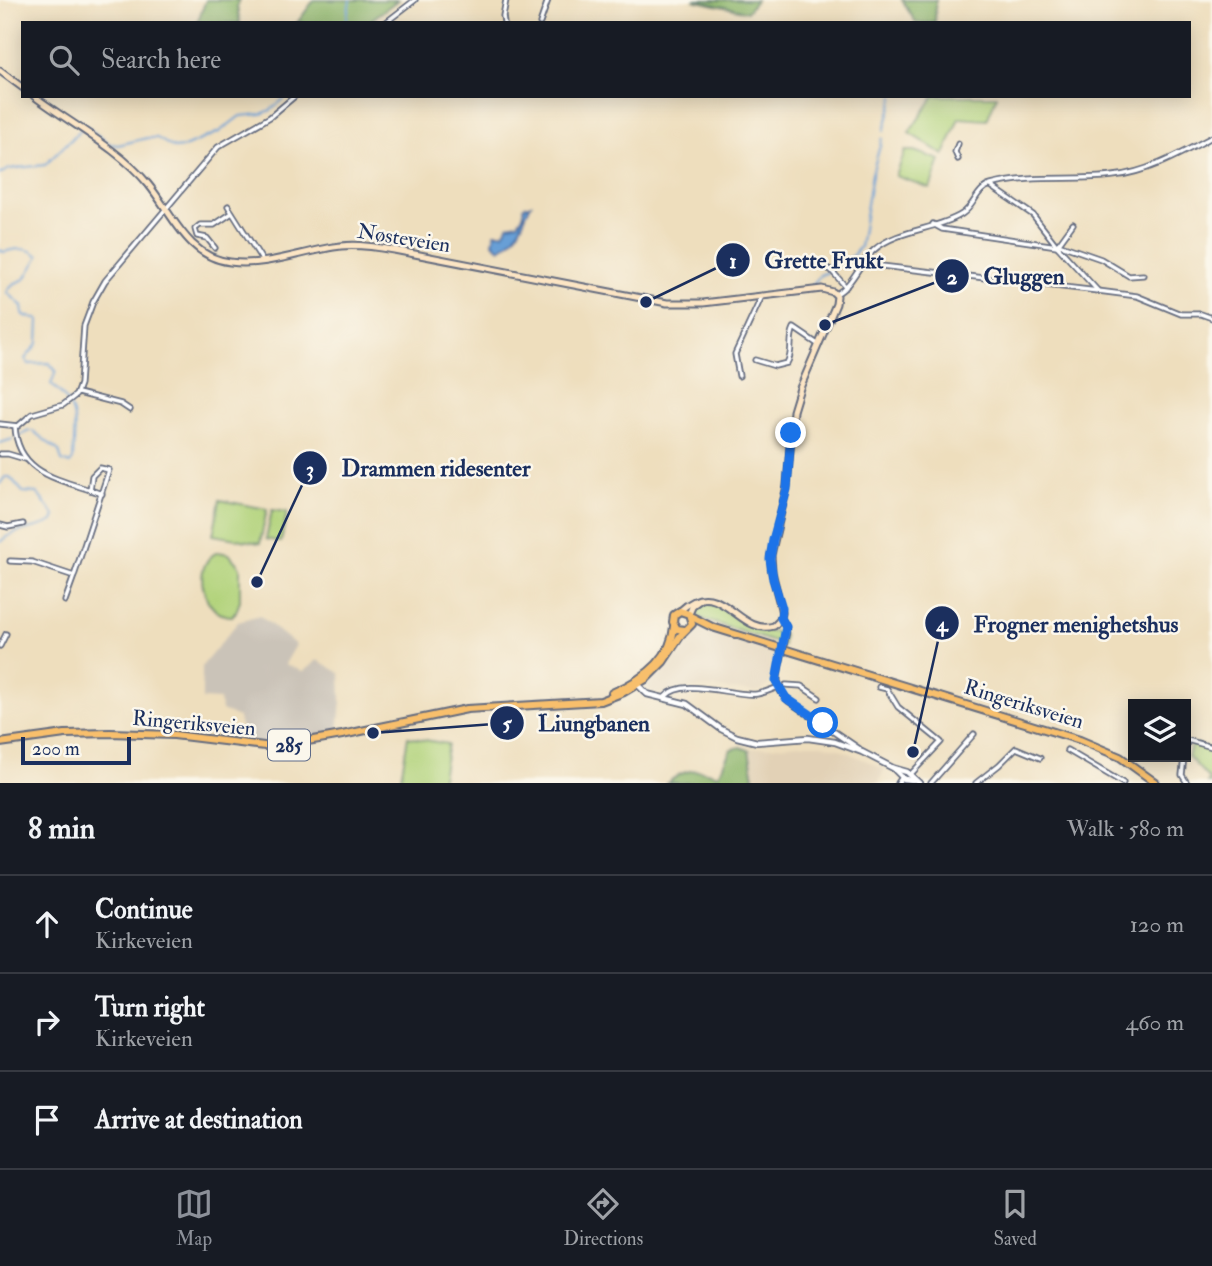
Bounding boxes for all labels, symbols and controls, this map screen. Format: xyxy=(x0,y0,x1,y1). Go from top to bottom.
search box xyxy=(21,21,1191,98)
icon: search xyxy=(45,41,83,79)
text: Search here xyxy=(101,44,221,76)
street label: Nøsteveien xyxy=(355,218,453,259)
callout: Grette Frukt xyxy=(715,238,898,282)
text: Grette Frukt xyxy=(764,246,884,275)
text: 1 xyxy=(729,248,737,275)
callout: Gluggen xyxy=(934,254,1078,298)
text: Gluggen xyxy=(983,262,1065,292)
text: 2 xyxy=(947,264,958,291)
route end xyxy=(775,417,806,448)
callout: Drammen ridesenter xyxy=(292,446,544,490)
text: Drammen ridesenter xyxy=(341,454,531,483)
text: 3 xyxy=(306,456,314,483)
callout: Frogner menighetshus xyxy=(924,601,1192,645)
text: Frogner menighetshus xyxy=(974,610,1179,640)
text: 4 xyxy=(935,611,949,638)
street label: Ringeriksveien xyxy=(961,673,1087,736)
map controls xyxy=(1128,699,1191,762)
button: layers xyxy=(1128,699,1191,762)
callout: Liungbanen xyxy=(489,701,664,745)
street label: Ringeriksveien xyxy=(131,705,257,742)
route start xyxy=(807,707,838,738)
text: Liungbanen xyxy=(538,709,650,739)
text: 5 xyxy=(502,710,512,737)
road number: 285 xyxy=(268,730,310,760)
scale bar xyxy=(21,734,131,766)
text: 200 m xyxy=(32,737,80,761)
text: 8 min xyxy=(28,810,95,847)
text: Walk · 580 m xyxy=(1067,814,1184,843)
text: Continue xyxy=(95,894,193,926)
icon: ahead xyxy=(28,905,66,943)
text: 120 m xyxy=(1130,910,1184,939)
text: Kirkeveien xyxy=(95,926,193,955)
text: Turn right xyxy=(95,992,205,1024)
icon: right xyxy=(28,1003,66,1041)
text: 460 m xyxy=(1126,1008,1184,1037)
text: Kirkeveien xyxy=(95,1024,193,1053)
icon: arrive xyxy=(28,1101,66,1139)
text: Arrive at destination xyxy=(95,1104,303,1136)
tab: Map xyxy=(175,1185,213,1251)
tab: Directions xyxy=(563,1185,643,1251)
tab: Saved xyxy=(993,1185,1037,1251)

